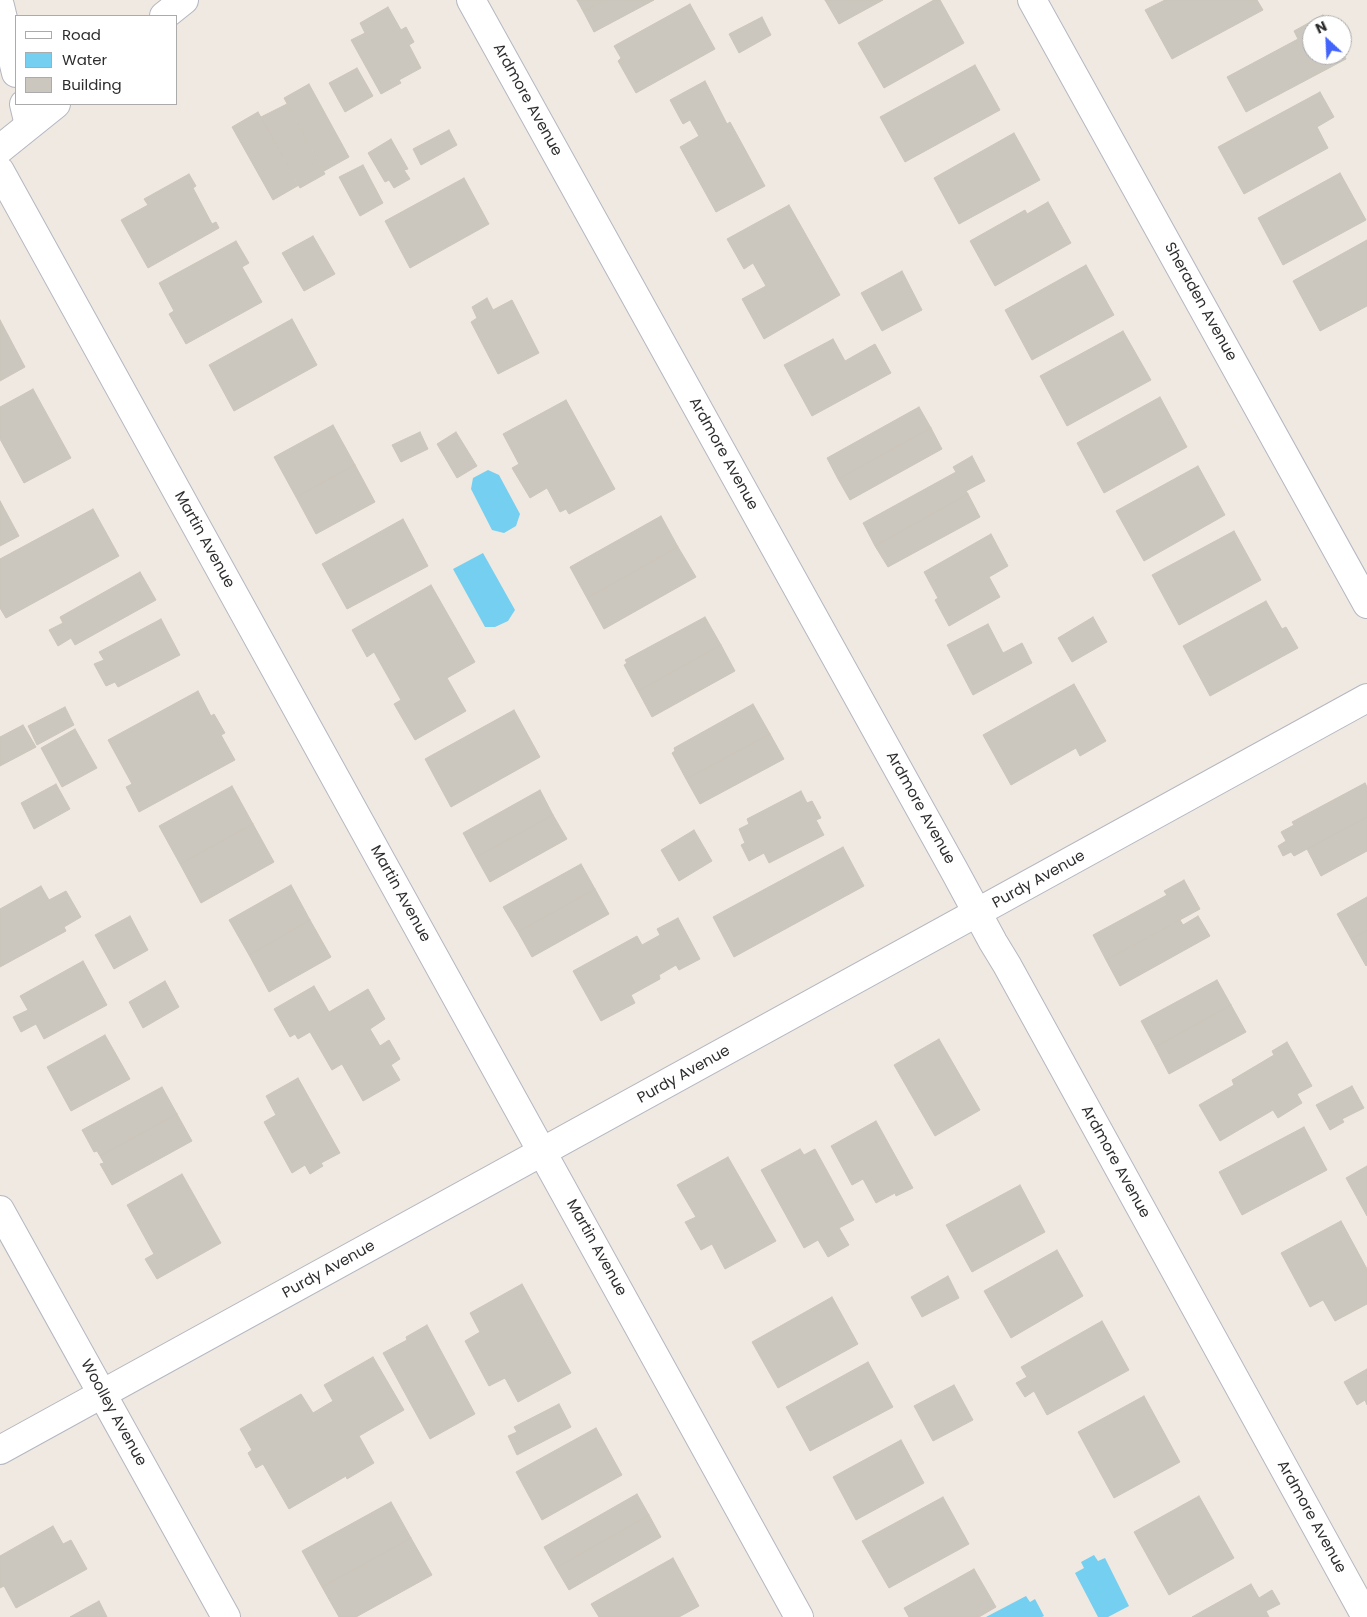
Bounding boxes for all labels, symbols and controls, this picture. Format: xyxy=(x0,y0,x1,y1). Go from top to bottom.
legend xyxy=(15,15,178,105)
north arrow xyxy=(1302,15,1352,65)
text: N xyxy=(1312,16,1330,39)
text: Road xyxy=(62,24,101,45)
street label: Ardmore Avenue xyxy=(489,40,565,160)
text: Water xyxy=(62,49,107,70)
text: Building xyxy=(62,74,122,95)
street label: Sheraden Avenue xyxy=(1160,240,1240,364)
street label: Ardmore Avenue xyxy=(685,394,761,514)
street label: Martin Avenue xyxy=(170,489,238,591)
street label: Ardmore Avenue xyxy=(882,748,958,868)
street label: Martin Avenue xyxy=(366,843,434,945)
street label: Purdy Avenue xyxy=(990,847,1088,913)
street label: Purdy Avenue xyxy=(635,1042,733,1108)
street label: Ardmore Avenue xyxy=(1077,1102,1153,1222)
street label: Martin Avenue xyxy=(562,1197,630,1299)
street label: Purdy Avenue xyxy=(280,1237,378,1303)
street label: Woolley Avenue xyxy=(76,1356,150,1470)
street label: Ardmore Avenue xyxy=(1273,1457,1349,1577)

